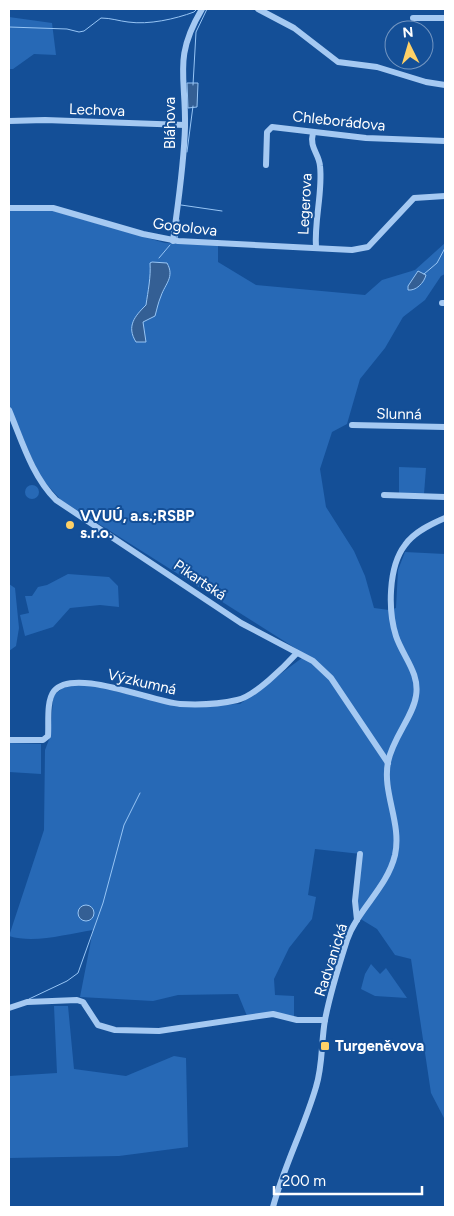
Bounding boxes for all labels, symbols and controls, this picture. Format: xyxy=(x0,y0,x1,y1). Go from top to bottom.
north arrow xyxy=(384,20,434,70)
text: N xyxy=(402,24,414,41)
street label: Bláhova xyxy=(161,97,179,149)
street label: Lechova xyxy=(69,100,125,120)
street label: Chleborádova xyxy=(292,107,386,135)
street label: Legerova xyxy=(294,173,316,235)
street label: Gogolova xyxy=(152,214,218,240)
street label: Slunná xyxy=(376,405,422,423)
place label: VVUÚ, a.s.;RSBP s.r.o. xyxy=(80,507,194,542)
marker: VVUÚ, a.s.;RSBP s.r.o. xyxy=(64,519,76,531)
street label: Pikartská xyxy=(170,556,230,604)
street label: Výzkumná xyxy=(106,665,178,699)
street label: Radvanická xyxy=(311,921,351,999)
place label: Turgeněvova xyxy=(335,1037,424,1055)
marker: Turgeněvova xyxy=(319,1040,331,1052)
scale bar xyxy=(274,1164,422,1196)
text: 200 m xyxy=(282,1172,326,1190)

